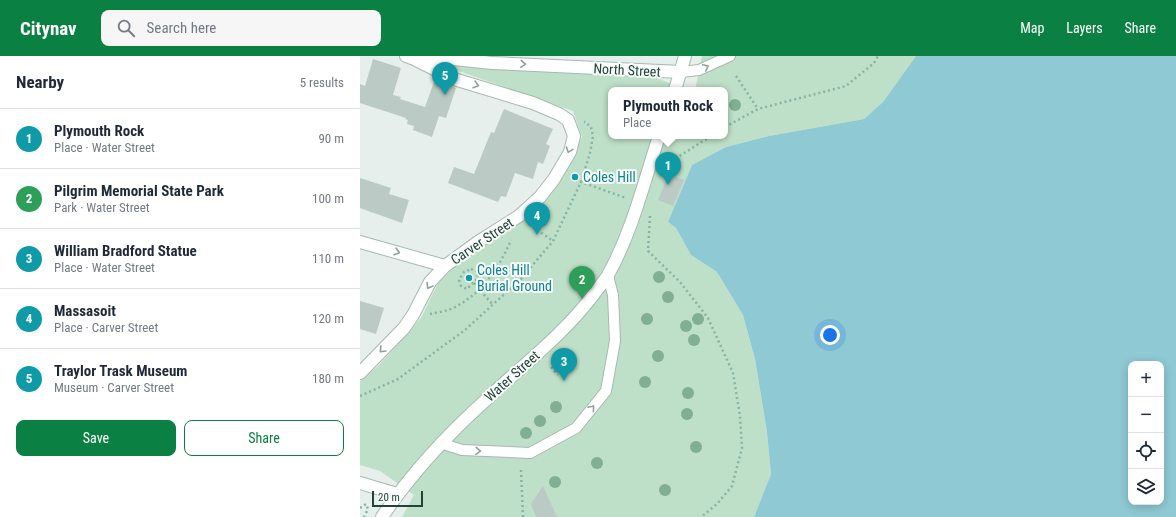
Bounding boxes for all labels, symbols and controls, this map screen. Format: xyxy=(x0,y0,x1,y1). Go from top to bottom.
search box xyxy=(101,10,381,46)
text: Citynav xyxy=(20,17,77,40)
icon: search xyxy=(115,17,137,39)
text: Search here xyxy=(147,19,216,37)
text: Map xyxy=(1020,20,1044,36)
text: Layers xyxy=(1066,20,1103,36)
text: Share xyxy=(1125,20,1156,36)
one-way arrow xyxy=(520,60,526,69)
street label: North Street xyxy=(593,60,661,80)
pin: 5 xyxy=(432,62,458,95)
one-way arrow xyxy=(701,64,709,72)
text: Nearby xyxy=(16,72,64,92)
text: 5 results xyxy=(300,75,344,90)
one-way arrow xyxy=(472,80,479,89)
popup xyxy=(608,87,728,139)
text: Plymouth Rock xyxy=(623,97,713,115)
text: Place xyxy=(623,115,651,130)
text: Plymouth Rock xyxy=(54,122,144,140)
text: 1 xyxy=(26,131,32,146)
text: 90 m xyxy=(318,131,344,146)
text: Place · Water Street xyxy=(54,140,155,155)
one-way arrow xyxy=(566,146,574,153)
pin: 1 xyxy=(655,152,681,185)
place label: Coles Hill xyxy=(583,169,636,185)
marker: Coles Hill xyxy=(570,172,580,182)
text: Pilgrim Memorial State Park xyxy=(54,182,224,200)
text: 2 xyxy=(26,191,32,206)
text: 100 m xyxy=(312,191,344,206)
text: Park · Water Street xyxy=(54,200,150,215)
pin: 4 xyxy=(524,202,550,235)
street label: Carver Street xyxy=(448,214,516,268)
text: William Bradford Statue xyxy=(54,242,197,260)
one-way arrow xyxy=(394,248,401,256)
text: 3 xyxy=(26,251,32,266)
text: 110 m xyxy=(312,251,344,266)
text: Place · Water Street xyxy=(54,260,155,275)
place label: Coles Hill Burial Ground xyxy=(477,262,552,294)
pin: 2 xyxy=(569,266,595,299)
marker: Coles Hill Burial Ground xyxy=(464,273,474,283)
one-way arrow xyxy=(426,282,433,289)
text: Massasoit xyxy=(54,302,116,320)
text: 4 xyxy=(26,311,32,326)
text: 120 m xyxy=(312,311,344,326)
text: Place · Carver Street xyxy=(54,320,158,335)
your location xyxy=(820,325,840,345)
one-way arrow xyxy=(379,345,386,353)
street label: Water Street xyxy=(481,347,543,405)
pin: 3 xyxy=(551,348,577,381)
map controls xyxy=(1128,361,1164,505)
button: + xyxy=(1128,361,1164,397)
text: Traylor Trask Museum xyxy=(54,362,187,380)
text: 5 xyxy=(26,371,32,386)
text: 180 m xyxy=(312,371,344,386)
text: Museum · Carver Street xyxy=(54,380,174,395)
button: − xyxy=(1128,397,1164,433)
one-way arrow xyxy=(588,405,595,412)
button: Save xyxy=(16,420,176,456)
button: Share xyxy=(184,420,344,456)
button: locate xyxy=(1128,433,1164,469)
one-way arrow xyxy=(475,446,481,455)
button: layers xyxy=(1128,469,1164,505)
scale bar xyxy=(372,489,423,508)
text: 20 m xyxy=(378,491,400,504)

